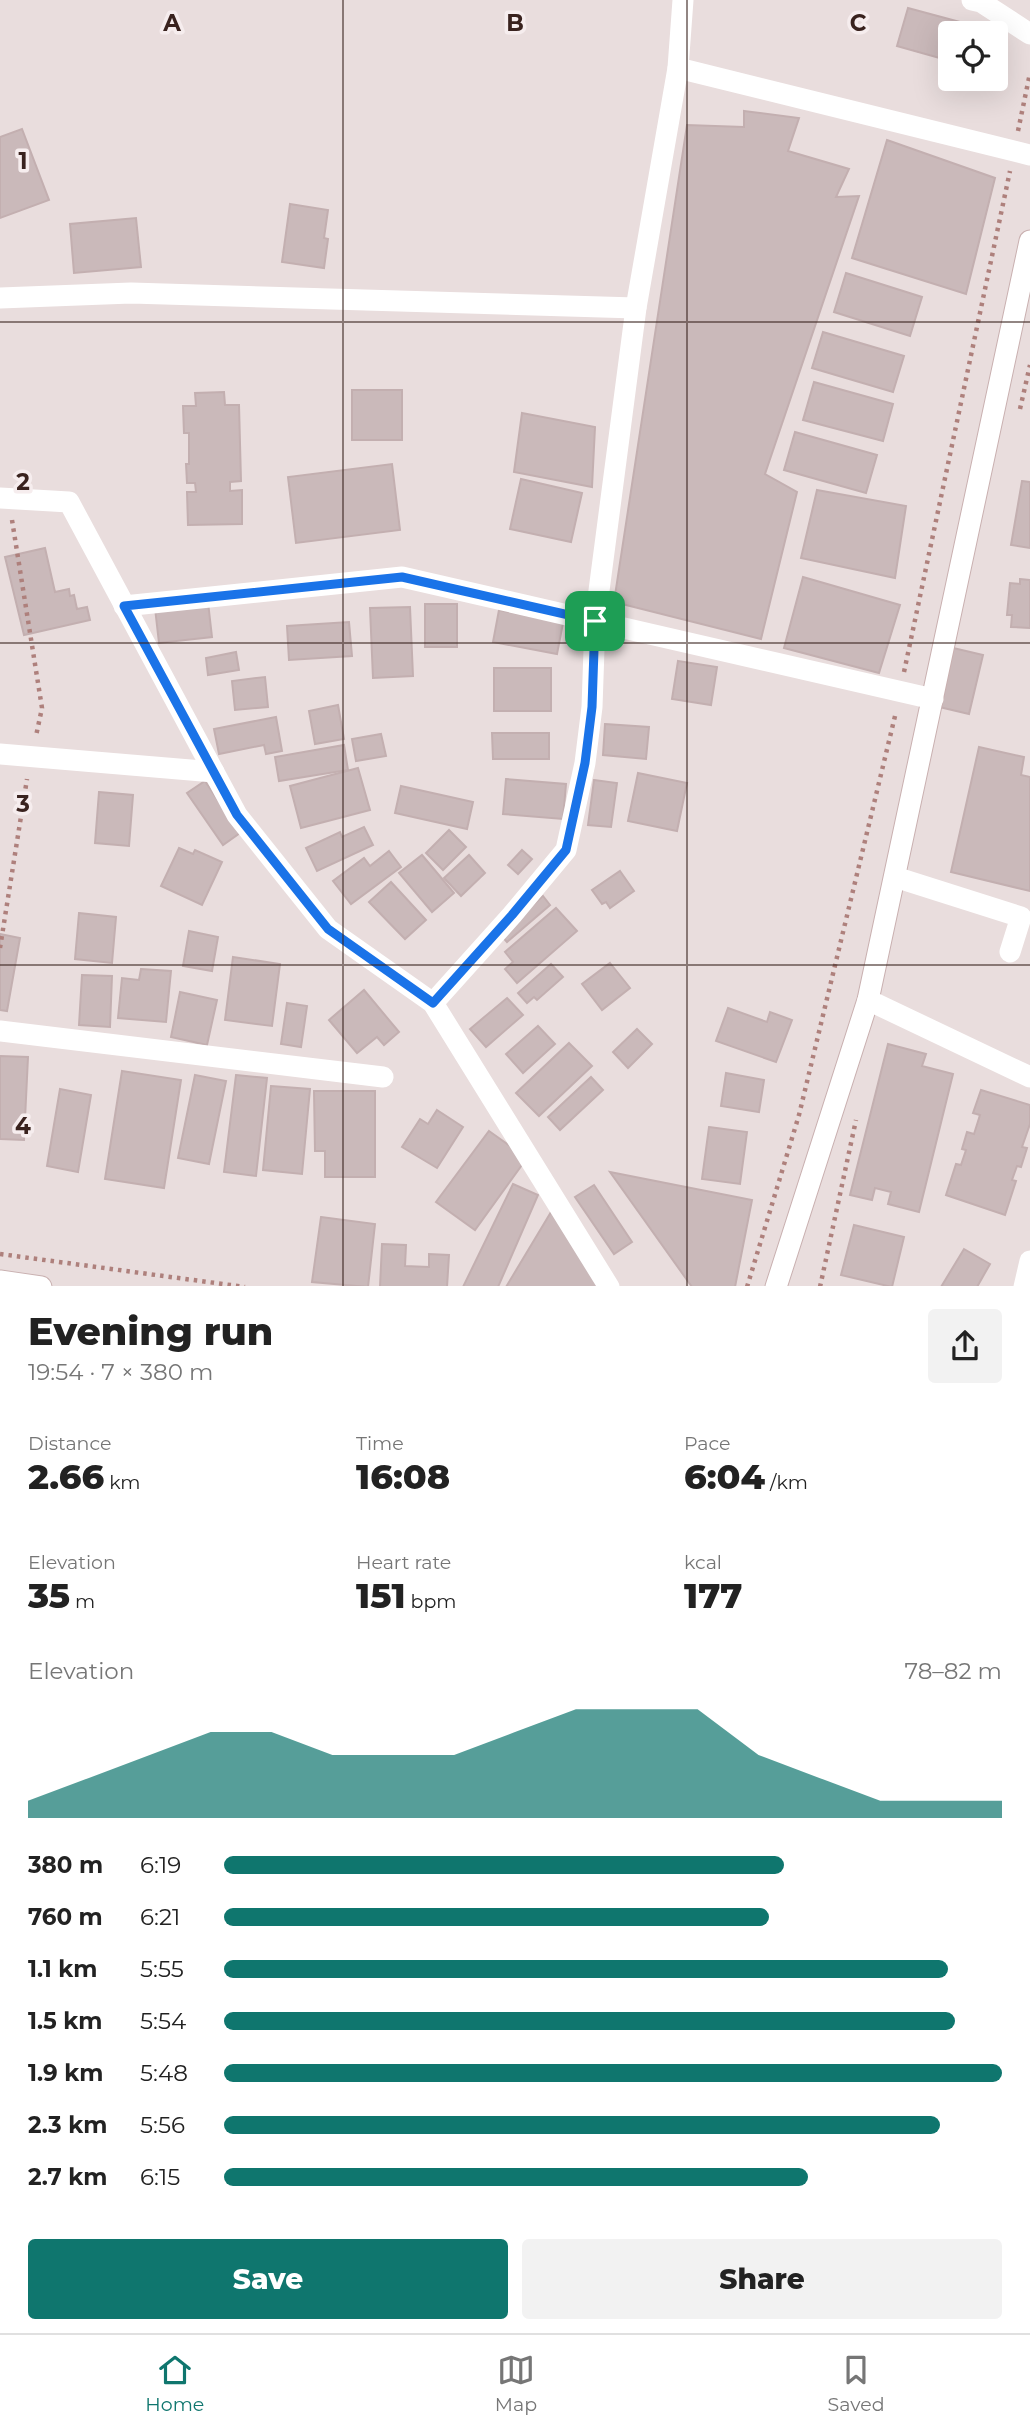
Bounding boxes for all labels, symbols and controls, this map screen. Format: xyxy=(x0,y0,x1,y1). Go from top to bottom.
text: A xyxy=(162,9,181,37)
text: B xyxy=(506,9,524,37)
text: C xyxy=(850,9,867,37)
map controls xyxy=(938,21,1008,91)
button: locate xyxy=(938,21,1008,91)
text: 1 xyxy=(18,147,28,175)
text: 2 xyxy=(16,468,30,496)
pin xyxy=(565,591,625,651)
icon: arrive xyxy=(576,602,614,640)
text: 3 xyxy=(15,790,30,818)
text: 4 xyxy=(15,1112,31,1140)
text: Evening run xyxy=(28,1308,273,1355)
button: share xyxy=(928,1309,1002,1383)
text: 19:54 · 7 × 380 m xyxy=(28,1358,213,1386)
text: Distance xyxy=(28,1432,111,1455)
text: Time xyxy=(356,1432,404,1455)
text: Pace xyxy=(684,1432,731,1455)
text: 2.66 xyxy=(28,1455,104,1498)
text: 16:08 xyxy=(356,1455,450,1498)
text: 6:04 xyxy=(684,1455,765,1498)
text: km xyxy=(104,1471,141,1494)
text: /km xyxy=(765,1471,808,1494)
text: Elevation xyxy=(28,1551,116,1574)
text: Heart rate xyxy=(356,1551,451,1574)
text: kcal xyxy=(684,1551,722,1574)
text: 35 xyxy=(28,1574,70,1617)
text: 151 xyxy=(356,1574,406,1617)
text: 177 xyxy=(684,1574,742,1617)
text: m xyxy=(70,1590,95,1613)
text: bpm xyxy=(406,1590,457,1613)
text: Elevation xyxy=(28,1657,134,1685)
text: 78–82 m xyxy=(905,1657,1002,1685)
text: 380 m xyxy=(28,1851,103,1879)
text: 6:19 xyxy=(140,1851,181,1879)
text: 760 m xyxy=(28,1903,103,1931)
text: 6:21 xyxy=(140,1903,180,1931)
text: 1.1 km xyxy=(28,1955,97,1983)
text: 5:55 xyxy=(140,1955,184,1983)
text: 1.5 km xyxy=(28,2007,102,2035)
text: 5:54 xyxy=(140,2007,186,2035)
text: 1.9 km xyxy=(28,2059,103,2087)
text: 5:48 xyxy=(140,2059,188,2087)
text: 2.3 km xyxy=(28,2111,107,2139)
text: 5:56 xyxy=(140,2111,185,2139)
text: 2.7 km xyxy=(28,2163,107,2191)
text: 6:15 xyxy=(140,2163,180,2191)
button: Save xyxy=(28,2239,508,2319)
button: Share xyxy=(522,2239,1002,2319)
tab: Home xyxy=(145,2351,204,2416)
tab: Map xyxy=(495,2351,537,2416)
tab: Saved xyxy=(828,2351,885,2416)

